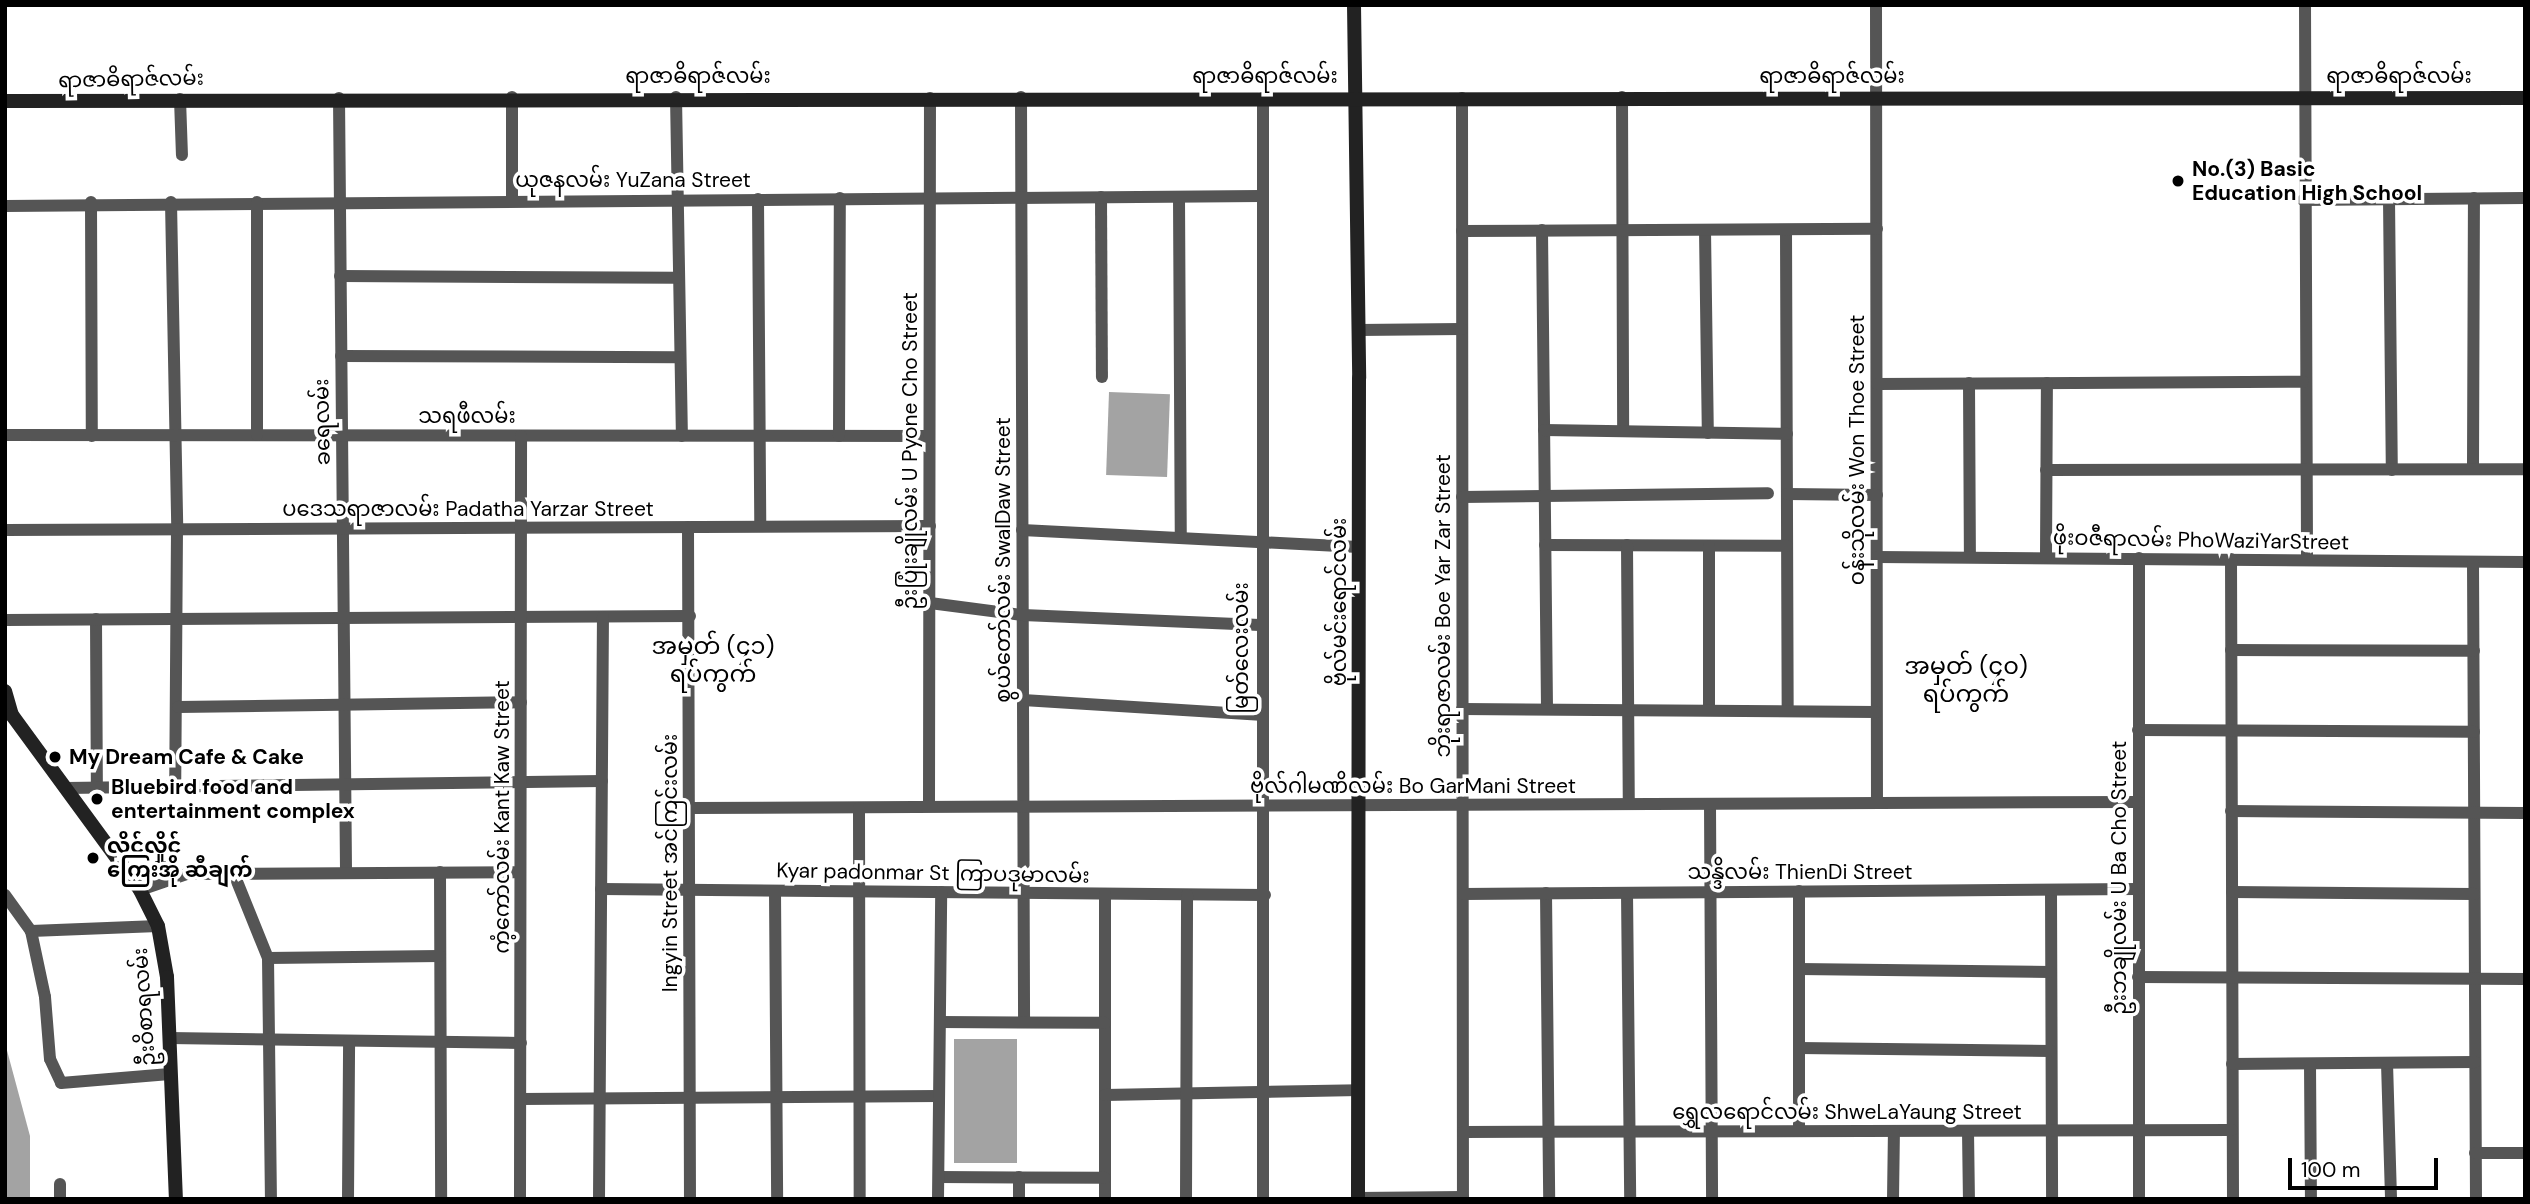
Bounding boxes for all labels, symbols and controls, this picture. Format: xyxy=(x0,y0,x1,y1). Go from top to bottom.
street label: ရာဇာဓိရာဇ်လမ်း xyxy=(625,63,771,89)
street label: ရာဇာဓိရာဇ်လမ်း xyxy=(1192,63,1338,89)
street label: ရာဇာဓိရာဇ်လမ်း xyxy=(1759,63,1905,89)
street label: ရာဇာဓိရာဇ်လမ်း xyxy=(2326,63,2472,89)
street label: ရာဇာဓိရာဇ်လမ်း xyxy=(58,65,204,93)
place label: No.(3) Basic Education High School xyxy=(2192,156,2422,206)
street label: ယုဇနလမ်း YuZana Street xyxy=(515,167,751,193)
marker: No.(3) Basic Education High School xyxy=(2170,173,2186,189)
street label: ဦးပြုံးချိုလမ်း U Pyone Cho Street xyxy=(897,292,923,610)
street label: ဝန်းသိုလမ်း Won Thoe Street xyxy=(1844,315,1870,585)
street label: ခရေလမ်း xyxy=(309,378,335,466)
street label: သရဖီလမ်း xyxy=(418,403,516,429)
street label: စွယ်တော်လမ်း SwalDaw Street xyxy=(990,417,1016,703)
street label: ဘိုးရာဇာလမ်း Boe Yar Zar Street xyxy=(1430,454,1456,758)
street label: ပဒေသရာဇာလမ်း Padatha Yarzar Street xyxy=(282,496,654,522)
street label: ဗိုလ်မင်းရောင်လမ်း xyxy=(1326,518,1352,686)
street label: ဖိုးဝဇီရာလမ်း PhoWaziYarStreet xyxy=(2053,525,2349,555)
street label: မြတ်လေးလမ်း xyxy=(1228,582,1254,714)
district label: အမှတ် (၄၁) ရပ်ကွက် xyxy=(652,632,774,688)
district label: အမှတ် (၄၀) ရပ်ကွက် xyxy=(1904,652,2028,708)
street label: ကံ့ကော်လမ်း Kant Kaw Street xyxy=(489,680,515,954)
street label: Ingyin Street အင်ကြင်းလမ်း xyxy=(657,734,683,992)
street label: ဦးဘချိုလမ်း U Ba Cho Street xyxy=(2106,741,2132,1015)
place label: My Dream Cafe & Cake xyxy=(69,744,304,770)
marker: My Dream Cafe & Cake xyxy=(47,749,63,765)
street label: ဗိုလ်ဂါမဏိလမ်း Bo GarMani Street xyxy=(1250,773,1576,799)
place label: Bluebird food and entertainment complex xyxy=(111,774,355,824)
marker: Bluebird food and entertainment complex xyxy=(89,791,105,807)
place label: လှိုင်လှိုင် ကြေးအို ဆီချက် xyxy=(107,833,253,883)
marker: လှိုင်လှိုင် ကြေးအို ဆီချက် xyxy=(85,850,101,866)
street label: Kyar padonmar St ကြာပဒုမာလမ်း xyxy=(776,858,1090,888)
street label: သန္ဒိလမ်း ThienDi Street xyxy=(1687,859,1913,885)
street label: ဦးဝိစာရလမ်း xyxy=(127,947,161,1067)
street label: ရွှေလရောင်လမ်း ShweLaYaung Street xyxy=(1672,1099,2022,1125)
scale bar xyxy=(2292,1144,2442,1188)
text: 100 m xyxy=(2301,1156,2361,1184)

